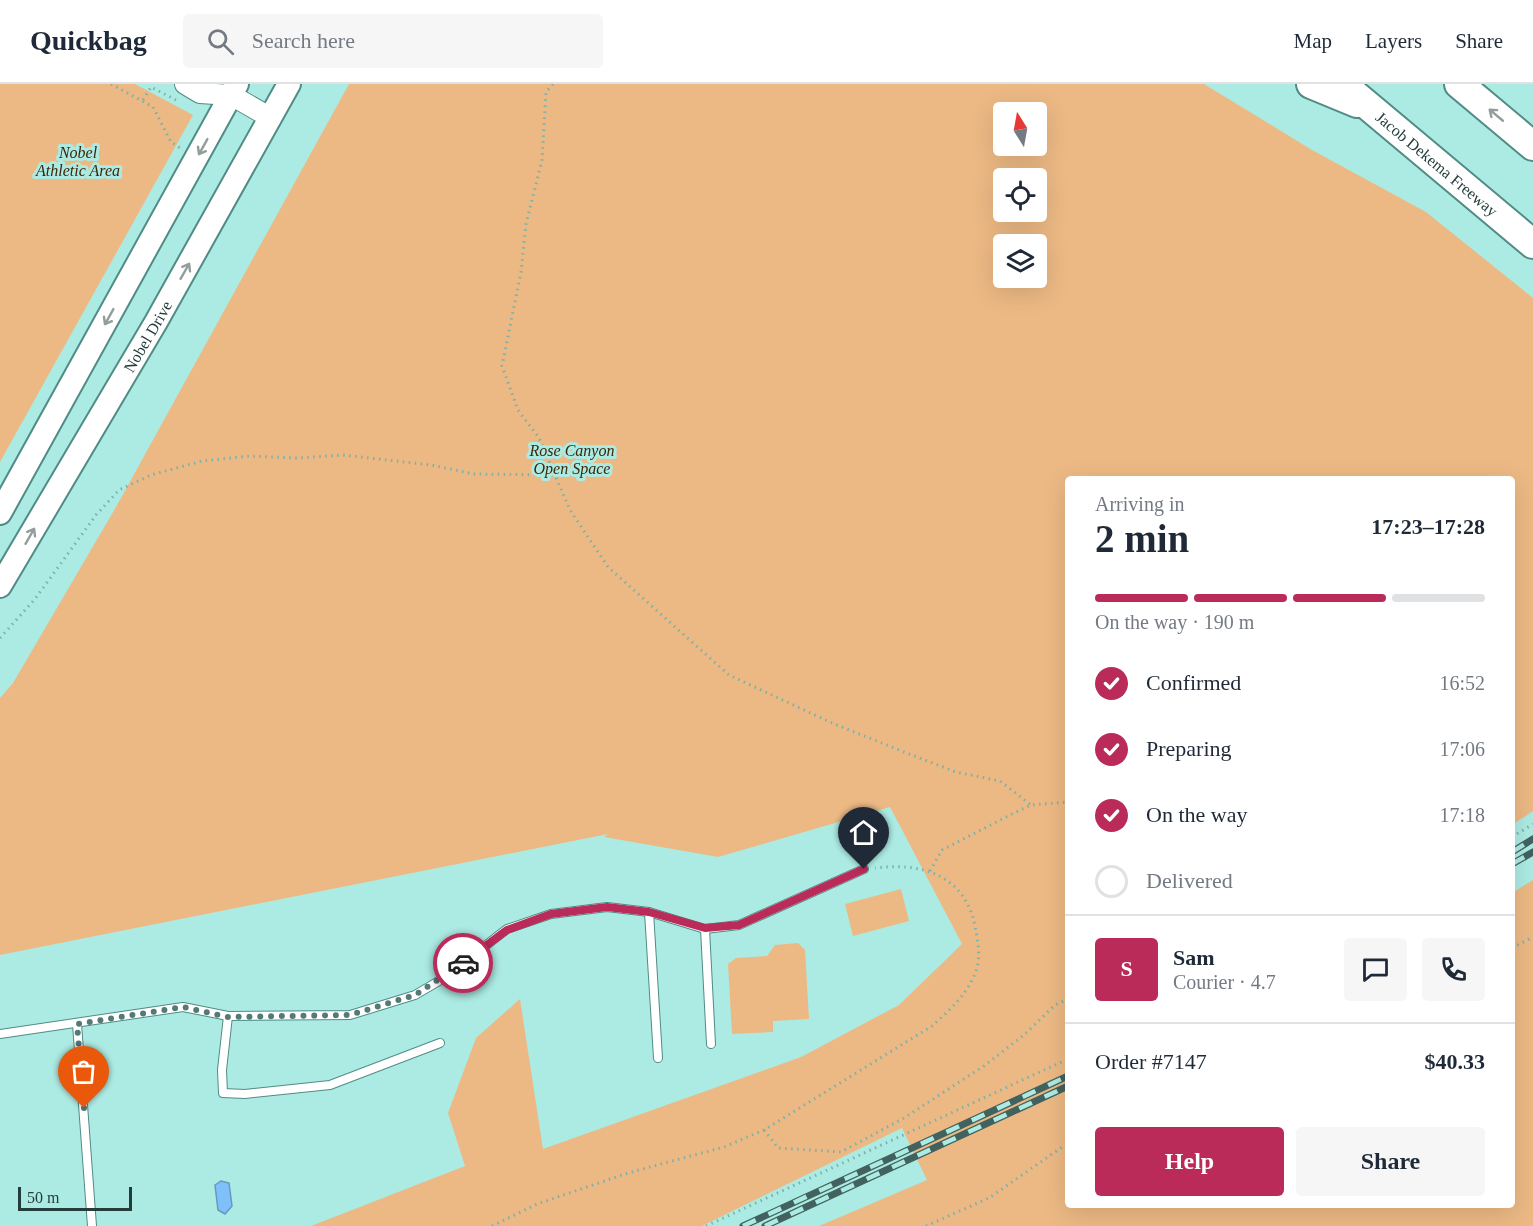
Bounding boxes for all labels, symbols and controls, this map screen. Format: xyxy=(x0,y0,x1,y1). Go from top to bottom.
search box xyxy=(183,14,603,68)
text: Quickbag xyxy=(30,25,147,56)
icon: search xyxy=(204,25,237,58)
text: Search here xyxy=(252,28,355,53)
text: Map xyxy=(1294,29,1332,53)
text: Layers xyxy=(1365,29,1422,53)
text: Share xyxy=(1455,29,1503,53)
north arrow xyxy=(993,102,1047,156)
map controls xyxy=(993,102,1047,288)
street label: Jacob Dekema Freeway xyxy=(1373,108,1501,220)
one-way arrow xyxy=(1489,108,1504,122)
one-way arrow xyxy=(197,138,209,155)
park label: Nobel Athletic Area xyxy=(35,144,120,179)
button: locate xyxy=(993,168,1047,222)
button: layers xyxy=(993,234,1047,288)
one-way arrow xyxy=(179,263,191,280)
street label: Nobel Drive xyxy=(120,298,175,375)
one-way arrow xyxy=(103,308,114,326)
park label: Rose Canyon Open Space xyxy=(529,442,614,478)
text: Arriving in xyxy=(1095,493,1184,515)
text: 17:23–17:28 xyxy=(1371,514,1485,539)
text: 2 min xyxy=(1095,517,1189,560)
one-way arrow xyxy=(24,528,36,545)
text: On the way · 190 m xyxy=(1095,611,1254,633)
icon: check xyxy=(1095,667,1128,700)
text: Confirmed xyxy=(1146,670,1241,695)
text: 16:52 xyxy=(1439,672,1485,694)
icon: check xyxy=(1095,733,1128,766)
text: Preparing xyxy=(1146,736,1232,761)
text: 17:06 xyxy=(1439,738,1485,760)
icon: check xyxy=(1095,799,1128,832)
text: On the way xyxy=(1146,802,1247,827)
text: 17:18 xyxy=(1439,804,1485,826)
pin xyxy=(838,807,889,869)
icon: home xyxy=(847,816,880,849)
text: Delivered xyxy=(1146,868,1233,893)
courier xyxy=(433,933,493,993)
button: chat xyxy=(1344,938,1407,1001)
button: phone xyxy=(1422,938,1485,1001)
text: Sam xyxy=(1173,945,1215,970)
icon: car xyxy=(447,947,480,980)
text: S xyxy=(1120,956,1133,981)
text: Courier · 4.7 xyxy=(1173,971,1276,993)
pin xyxy=(58,1046,109,1108)
text: Order #7147 xyxy=(1095,1049,1207,1074)
text: $40.33 xyxy=(1425,1049,1485,1074)
icon: bag xyxy=(67,1055,100,1088)
button: Help xyxy=(1095,1127,1284,1196)
button: Share xyxy=(1296,1127,1485,1196)
scale bar xyxy=(18,1184,132,1212)
text: 50 m xyxy=(27,1189,59,1206)

